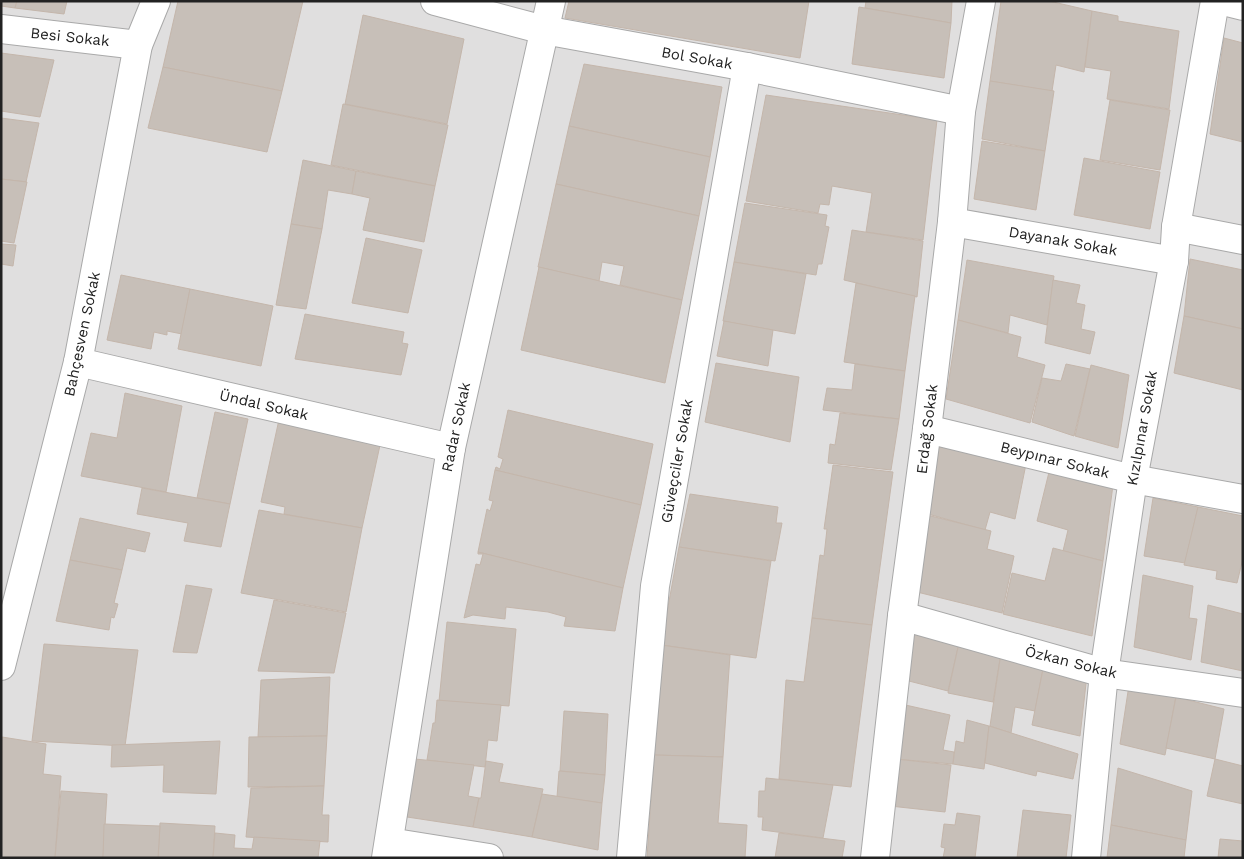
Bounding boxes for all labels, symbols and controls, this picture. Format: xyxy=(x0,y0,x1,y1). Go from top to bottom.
street label: Besi Sokak xyxy=(30,24,111,50)
street label: Bol Sokak xyxy=(660,43,734,73)
street label: Dayanak Sokak xyxy=(1007,223,1119,259)
street label: Bahçesven Sokak xyxy=(60,269,104,398)
street label: Kızılpınar Sokak xyxy=(1123,369,1161,487)
street label: Radar Sokak xyxy=(438,380,474,473)
street label: Erdağ Sokak xyxy=(913,383,942,475)
street label: Ündal Sokak xyxy=(218,386,311,424)
street label: Güveçciler Sokak xyxy=(657,397,697,524)
street label: Beypınar Sokak xyxy=(999,438,1112,482)
street label: Özkan Sokak xyxy=(1023,642,1119,682)

